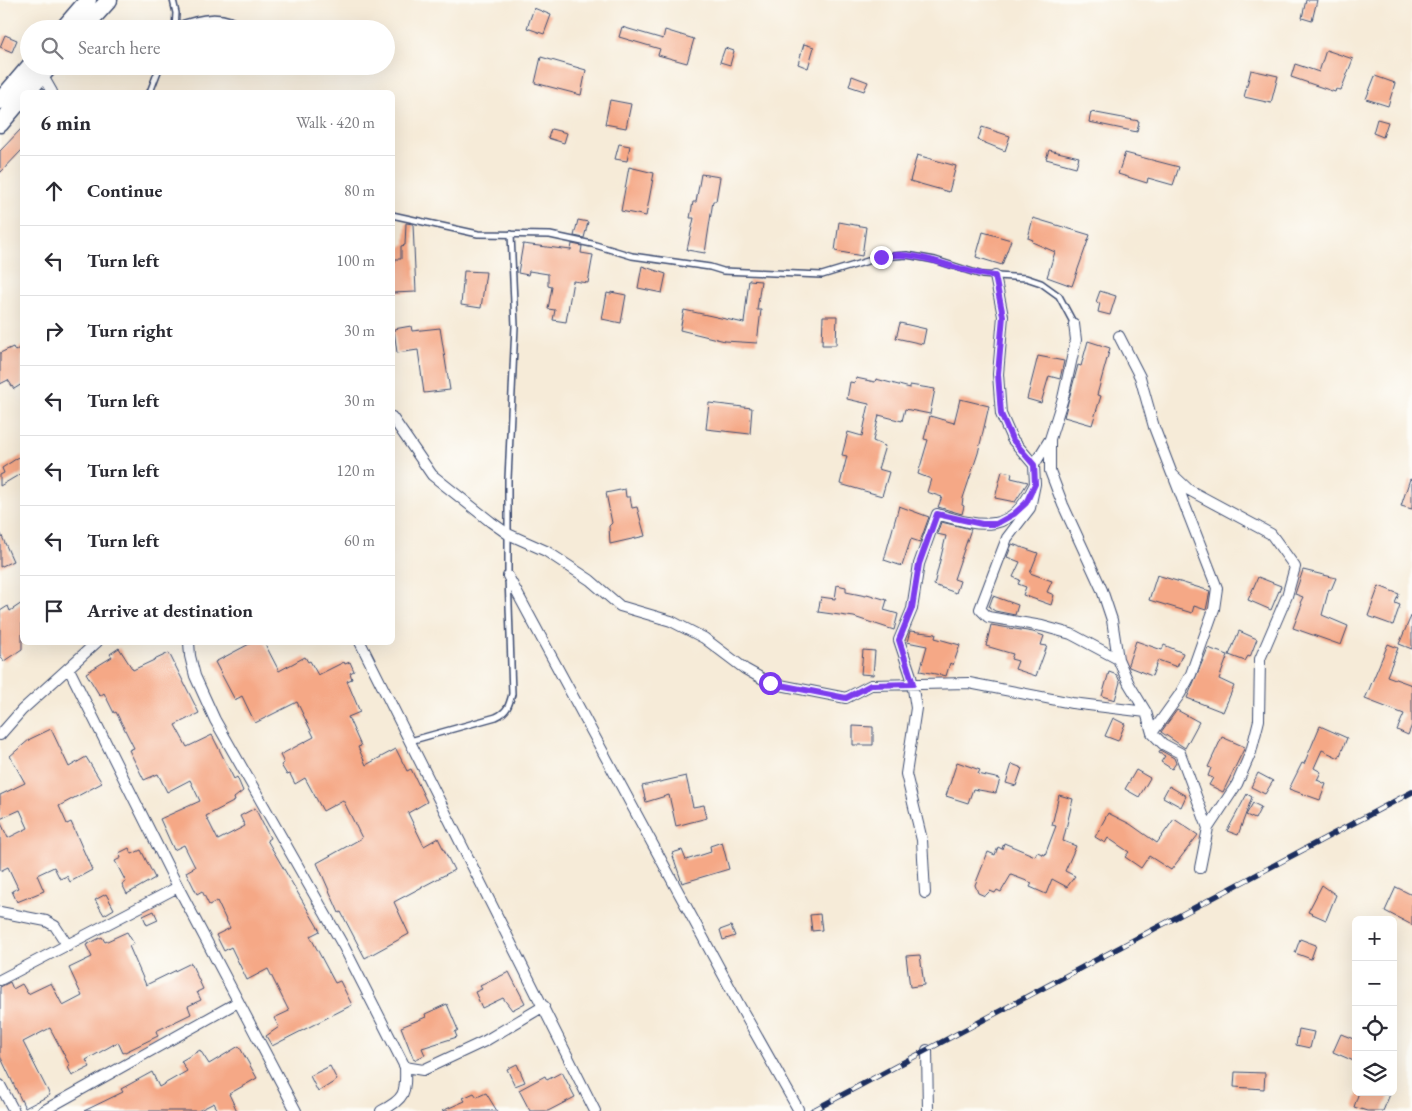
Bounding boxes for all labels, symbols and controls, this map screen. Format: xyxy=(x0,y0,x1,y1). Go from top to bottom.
search box xyxy=(20,20,395,75)
icon: search xyxy=(38,34,66,62)
text: Search here xyxy=(78,35,160,60)
text: 6 min xyxy=(40,109,91,136)
text: Walk · 420 m xyxy=(296,112,375,133)
icon: ahead xyxy=(40,177,68,205)
text: Continue xyxy=(87,178,162,203)
text: 80 m xyxy=(344,180,375,201)
route end xyxy=(870,246,893,269)
icon: left xyxy=(40,247,68,275)
text: Turn left xyxy=(87,248,159,273)
text: 100 m xyxy=(336,250,375,271)
icon: right xyxy=(40,317,68,345)
text: Turn right xyxy=(87,318,173,343)
text: 30 m xyxy=(344,320,375,341)
icon: left xyxy=(40,387,68,415)
text: Turn left xyxy=(87,388,159,413)
text: 30 m xyxy=(344,390,375,411)
icon: left xyxy=(40,457,68,485)
text: Turn left xyxy=(87,458,159,483)
text: 120 m xyxy=(336,460,375,481)
icon: left xyxy=(40,527,68,555)
text: Turn left xyxy=(87,528,159,553)
text: 60 m xyxy=(344,530,375,551)
icon: arrive xyxy=(40,597,68,625)
text: Arrive at destination xyxy=(87,598,253,623)
route start xyxy=(759,672,782,695)
map controls xyxy=(1352,916,1397,1096)
button: + xyxy=(1352,916,1397,961)
button: − xyxy=(1352,961,1397,1006)
button: locate xyxy=(1352,1006,1397,1051)
button: layers xyxy=(1352,1051,1397,1096)

